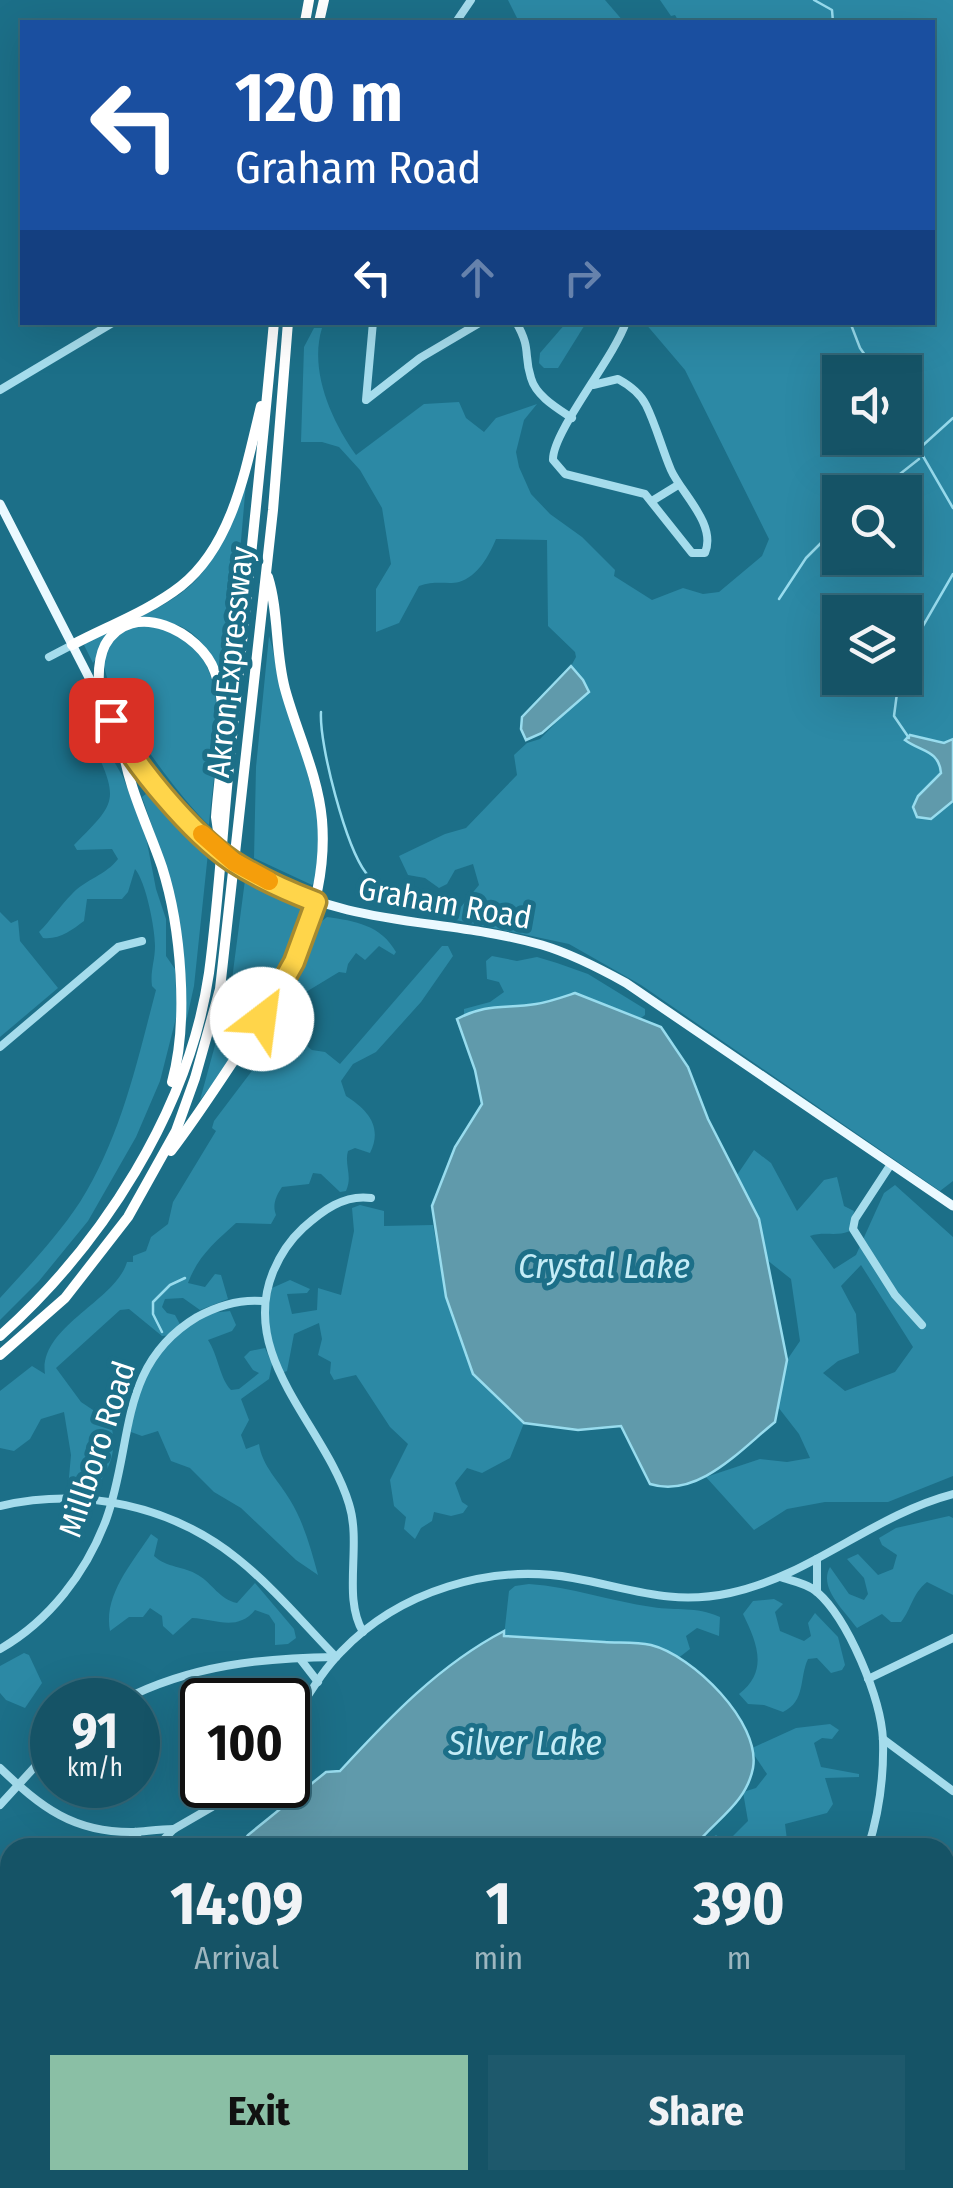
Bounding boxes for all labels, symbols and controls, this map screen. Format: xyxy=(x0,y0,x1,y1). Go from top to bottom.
text: 120 m xyxy=(235,56,403,140)
icon: left xyxy=(70,60,200,190)
text: Graham Road xyxy=(235,141,481,195)
icon: left xyxy=(345,250,400,305)
icon: ahead xyxy=(450,250,505,305)
icon: right xyxy=(555,250,610,305)
map controls xyxy=(822,355,922,695)
button: sound xyxy=(822,355,922,455)
button: search xyxy=(822,475,922,575)
street label: Akron Expressway xyxy=(199,544,261,779)
button: layers xyxy=(822,595,922,695)
pin xyxy=(69,678,154,763)
icon: arrive xyxy=(84,693,139,748)
street label: Graham Road xyxy=(355,869,535,937)
position arrow xyxy=(210,967,314,1071)
water label: Crystal Lake xyxy=(518,1245,690,1287)
street label: Millboro Road xyxy=(51,1356,143,1542)
speed limit sign: 100 xyxy=(180,1678,310,1808)
text: 91 xyxy=(72,1701,118,1761)
water label: Silver Lake xyxy=(447,1722,602,1764)
text: km/h xyxy=(67,1753,123,1783)
text: 14:09 xyxy=(170,1868,303,1940)
text: 1 xyxy=(486,1868,511,1940)
text: 390 xyxy=(693,1868,785,1940)
text: Arrival xyxy=(194,1939,279,1977)
text: min xyxy=(474,1939,523,1977)
text: m xyxy=(727,1939,751,1977)
button: Exit xyxy=(50,2055,468,2170)
button: Share xyxy=(488,2055,905,2170)

